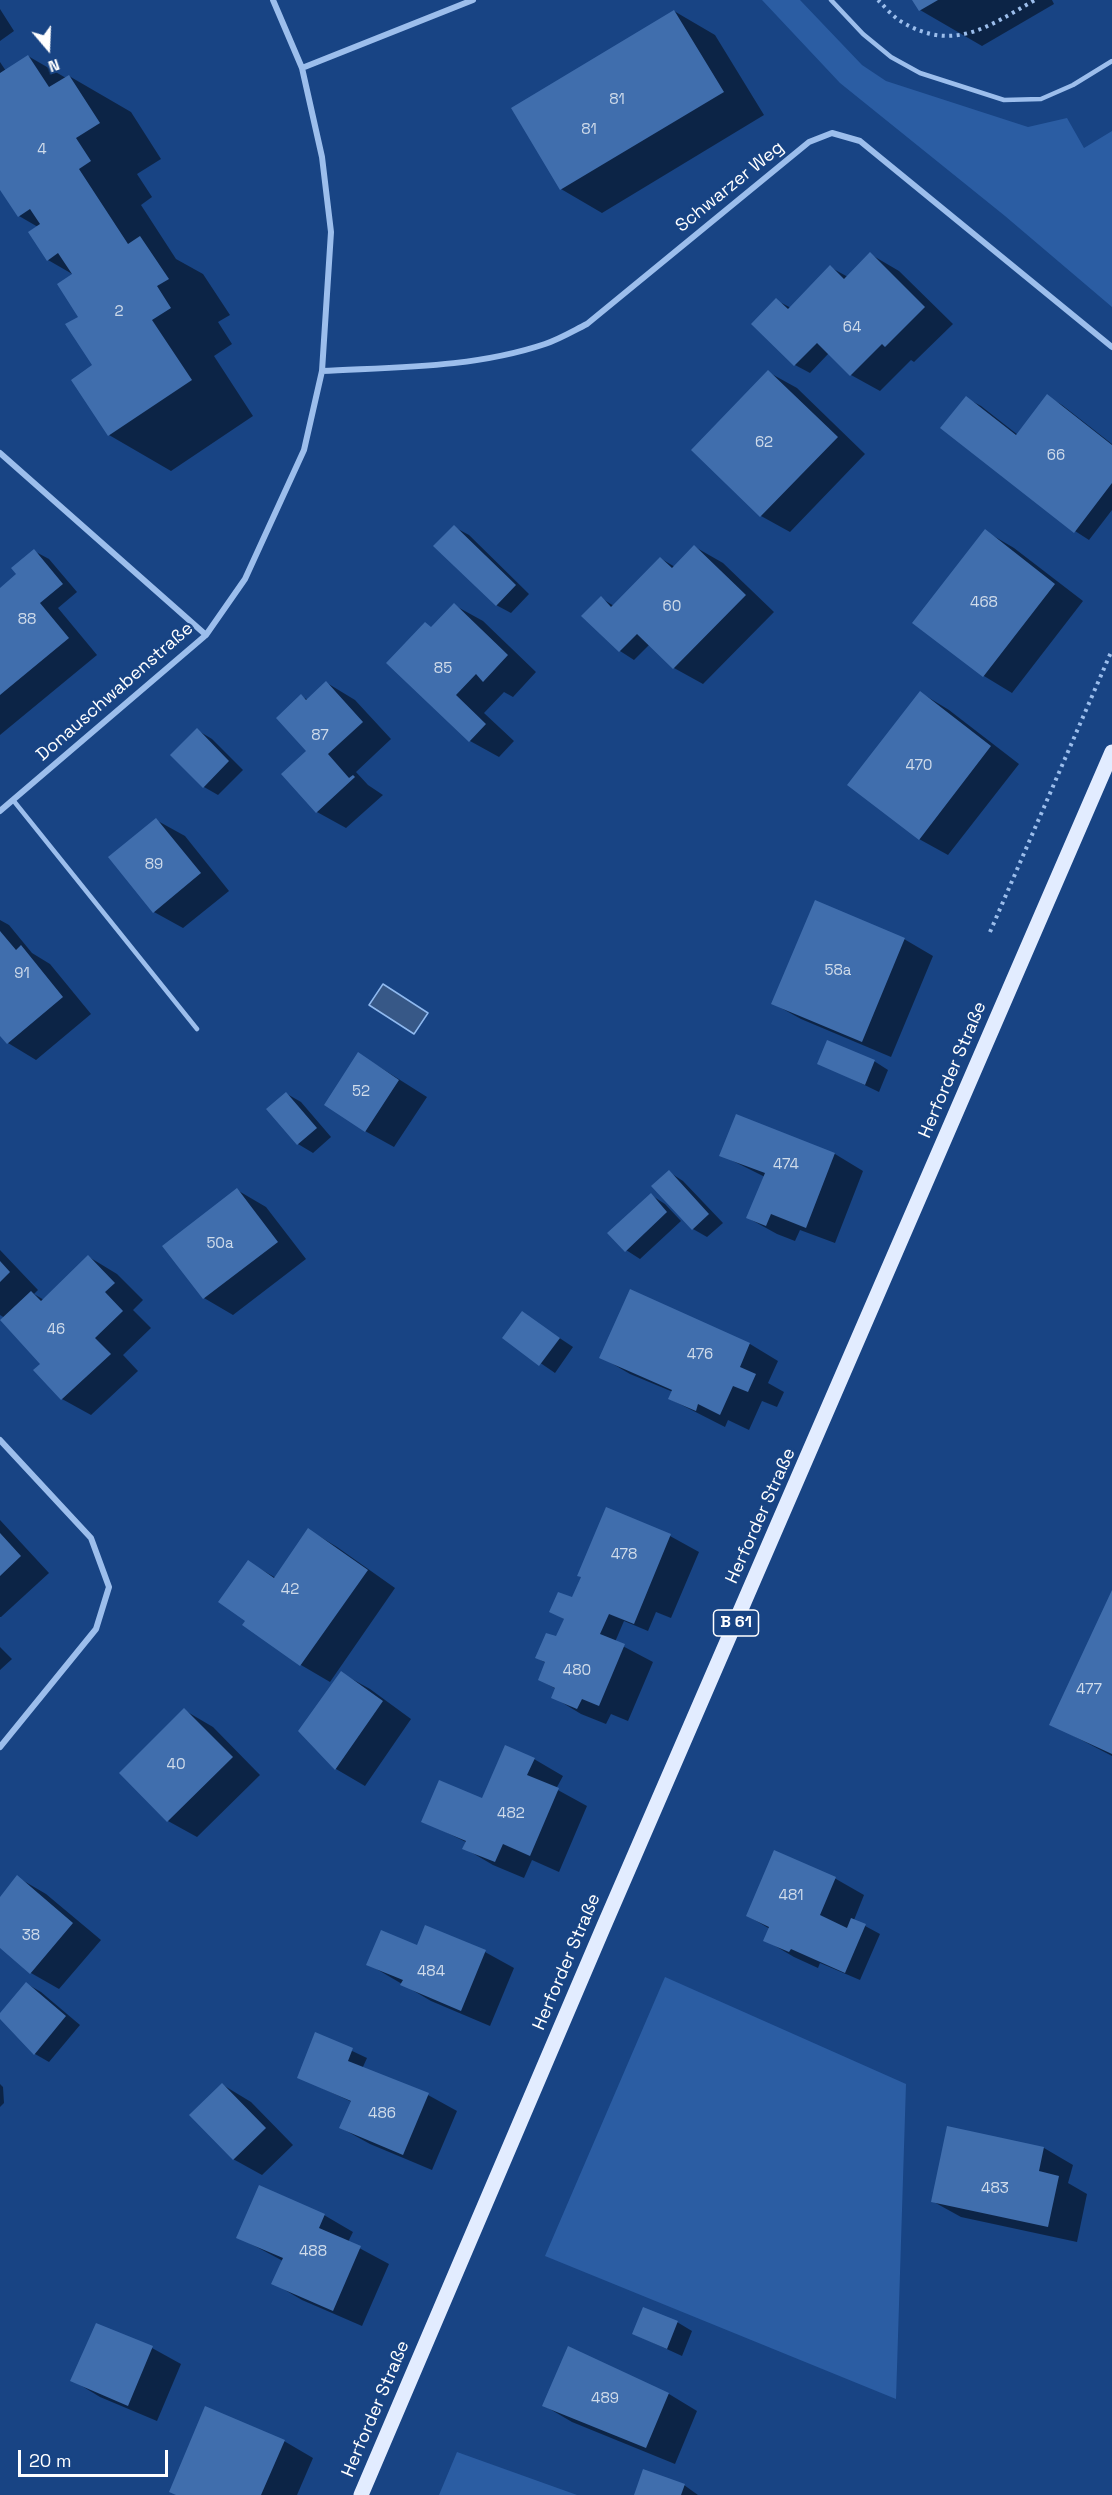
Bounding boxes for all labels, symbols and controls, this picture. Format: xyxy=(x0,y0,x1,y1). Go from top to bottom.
north arrow xyxy=(18,18,78,78)
text: N xyxy=(46,54,63,77)
house number: 81 xyxy=(609,91,625,109)
house number: 81 xyxy=(581,121,597,139)
street label: Schwarzer Weg xyxy=(672,137,788,237)
house number: 4 xyxy=(37,141,47,159)
house number: 2 xyxy=(114,303,124,321)
house number: 64 xyxy=(843,319,861,337)
house number: 62 xyxy=(755,434,773,452)
house number: 66 xyxy=(1047,447,1065,465)
house number: 468 xyxy=(970,594,998,612)
house number: 60 xyxy=(663,598,681,616)
house number: 88 xyxy=(18,611,36,629)
street label: Donauschwabenstraße xyxy=(32,618,198,766)
house number: 85 xyxy=(434,660,452,678)
house number: 87 xyxy=(311,727,329,745)
house number: 470 xyxy=(906,757,932,775)
house number: 89 xyxy=(145,856,163,874)
house number: 58a xyxy=(825,962,851,980)
house number: 91 xyxy=(14,965,30,983)
street label: Herforder Straße xyxy=(915,999,991,1141)
house number: 52 xyxy=(352,1083,370,1101)
house number: 474 xyxy=(773,1156,799,1174)
house number: 50a xyxy=(206,1235,234,1253)
house number: 46 xyxy=(47,1321,65,1339)
house number: 476 xyxy=(687,1346,713,1364)
street label: Herforder Straße xyxy=(721,1445,801,1587)
house number: 478 xyxy=(611,1546,637,1564)
house number: 42 xyxy=(281,1581,299,1599)
road number: B 61 xyxy=(714,1610,758,1636)
house number: 480 xyxy=(563,1662,591,1680)
house number: 477 xyxy=(1076,1681,1102,1699)
house number: 40 xyxy=(167,1756,185,1774)
house number: 482 xyxy=(497,1805,525,1823)
house number: 481 xyxy=(779,1887,803,1905)
street label: Herforder Straße xyxy=(529,1891,605,2033)
house number: 38 xyxy=(22,1927,40,1945)
house number: 484 xyxy=(417,1963,445,1981)
house number: 486 xyxy=(368,2105,396,2123)
house number: 483 xyxy=(981,2180,1009,2198)
house number: 488 xyxy=(299,2243,327,2261)
street label: Herforder Straße xyxy=(338,2338,414,2480)
house number: 489 xyxy=(591,2390,619,2408)
scale bar xyxy=(21,2438,171,2476)
text: 20 m xyxy=(29,2449,72,2472)

